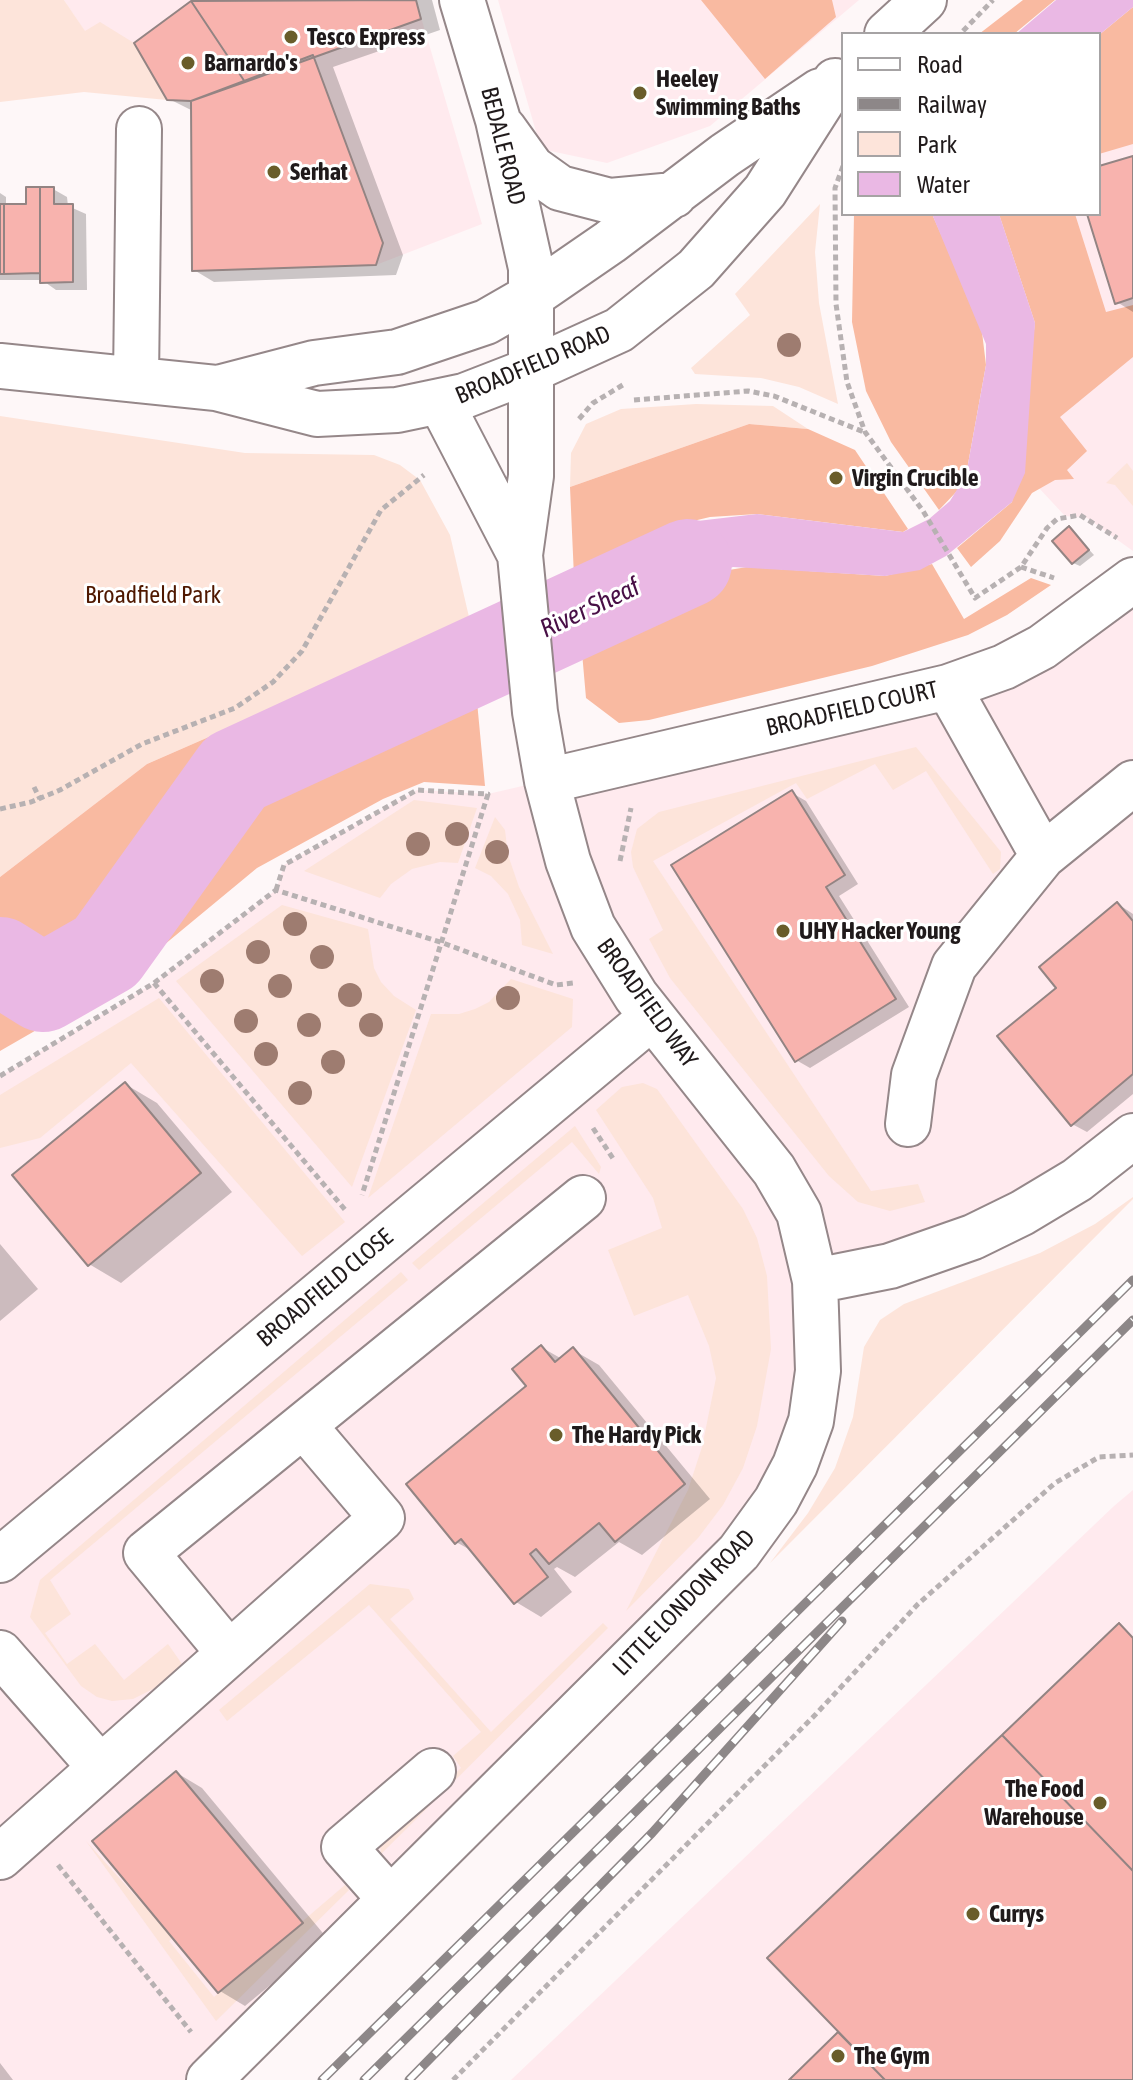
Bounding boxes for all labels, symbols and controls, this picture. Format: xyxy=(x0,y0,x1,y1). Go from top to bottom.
place label: Tesco Express xyxy=(307,23,425,51)
marker: Tesco Express xyxy=(282,28,300,46)
legend xyxy=(841,32,1101,216)
place label: Barnardo's xyxy=(204,49,298,77)
text: Road xyxy=(917,51,963,78)
marker: Barnardo's xyxy=(179,54,197,72)
place label: Heeley Swimming Baths xyxy=(656,65,801,121)
street label: BEDALE ROAD xyxy=(474,84,532,208)
marker: Heeley Swimming Baths xyxy=(631,84,649,102)
text: Railway xyxy=(917,91,987,118)
text: Park xyxy=(917,131,957,158)
place label: Serhat xyxy=(290,158,348,186)
marker: Serhat xyxy=(265,163,283,181)
text: Water xyxy=(917,171,970,198)
street label: BROADFIELD ROAD xyxy=(451,319,615,411)
place label: Virgin Crucible xyxy=(852,464,979,492)
marker: Virgin Crucible xyxy=(827,469,845,487)
water label: River Sheaf xyxy=(535,571,645,645)
park label: Broadfield Park xyxy=(85,581,221,609)
street label: BROADFIELD COURT xyxy=(763,675,941,743)
place label: UHY Hacker Young xyxy=(799,917,960,945)
marker: UHY Hacker Young xyxy=(774,922,792,940)
street label: BROADFIELD WAY xyxy=(591,933,703,1073)
street label: BROADFIELD CLOSE xyxy=(251,1223,399,1353)
place label: The Hardy Pick xyxy=(572,1421,701,1449)
marker: The Hardy Pick xyxy=(547,1426,565,1444)
street label: LITTLE LONDON ROAD xyxy=(607,1524,761,1682)
place label: The Food Warehouse xyxy=(984,1775,1084,1831)
marker: The Food Warehouse xyxy=(1091,1794,1109,1812)
place label: Currys xyxy=(989,1900,1044,1928)
marker: Currys xyxy=(964,1905,982,1923)
place label: The Gym xyxy=(854,2042,930,2070)
marker: The Gym xyxy=(829,2047,847,2065)

